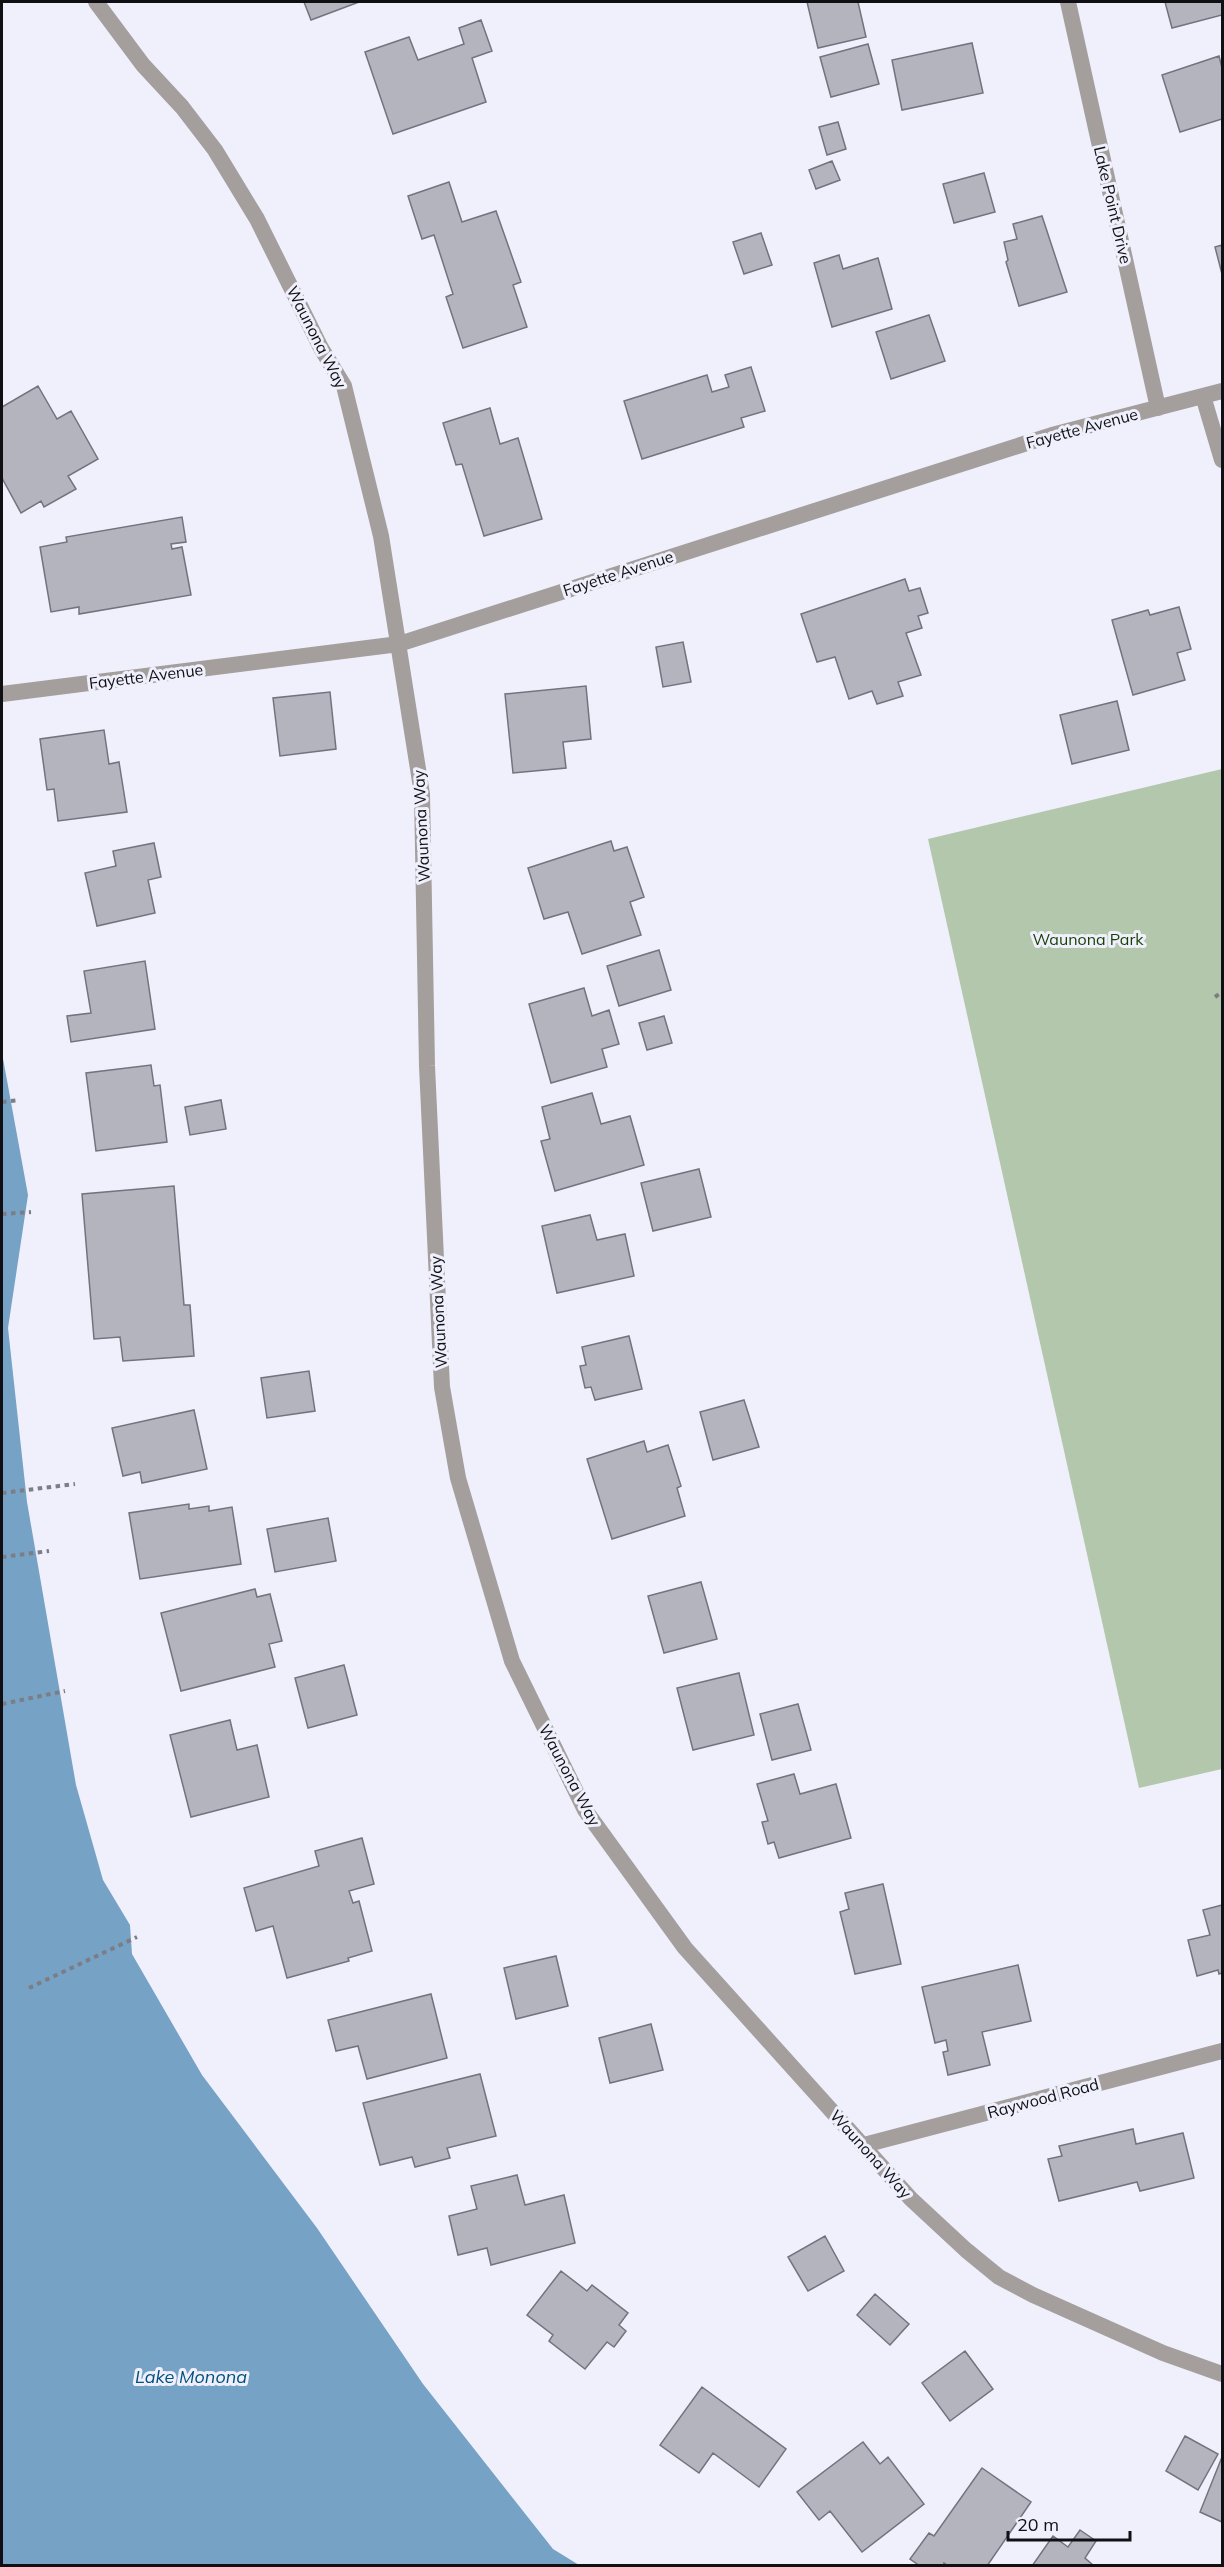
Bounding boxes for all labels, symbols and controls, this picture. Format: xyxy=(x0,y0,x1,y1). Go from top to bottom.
street label: Lake Point Drive xyxy=(1090,144,1136,266)
street label: Waunona Way xyxy=(283,282,352,392)
street label: Fayette Avenue xyxy=(1024,403,1140,453)
street label: Fayette Avenue xyxy=(560,546,676,600)
street label: Fayette Avenue xyxy=(88,659,204,693)
street label: Waunona Way xyxy=(408,769,434,883)
park label: Waunona Park xyxy=(1032,929,1144,949)
street label: Waunona Way xyxy=(425,1255,451,1369)
street label: Waunona Way xyxy=(535,1721,605,1830)
street label: Raywood Road xyxy=(985,2074,1101,2122)
street label: Waunona Way xyxy=(826,2106,916,2203)
water label: Lake Monona xyxy=(135,2365,247,2388)
scale bar xyxy=(1008,2504,1130,2542)
text: 20 m xyxy=(1017,2513,1059,2536)

